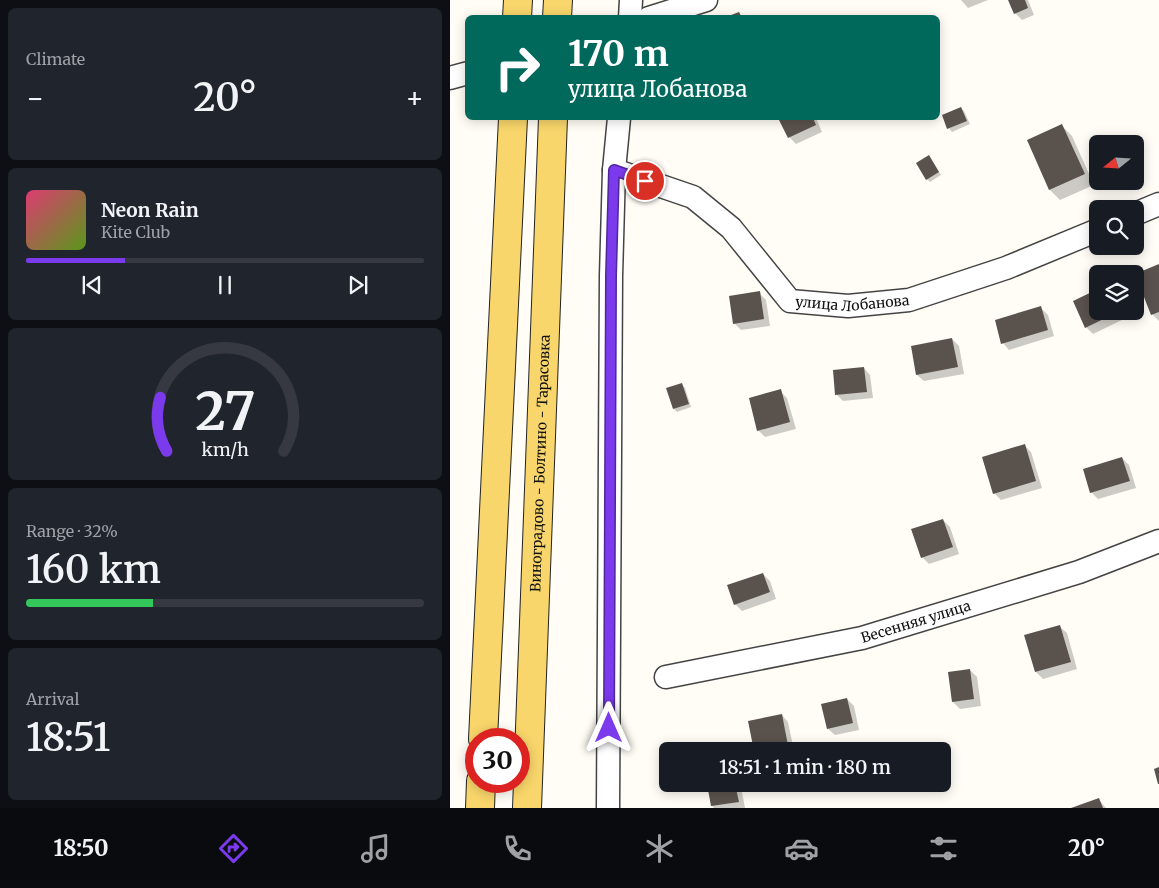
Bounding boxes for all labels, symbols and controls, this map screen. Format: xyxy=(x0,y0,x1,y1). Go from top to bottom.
text: 170 m xyxy=(568,32,669,76)
icon: right xyxy=(485,35,550,100)
text: Climate xyxy=(26,49,85,69)
text: 20° xyxy=(193,74,257,121)
text: улица Лобанова xyxy=(568,75,747,103)
text: − xyxy=(26,80,45,116)
text: + xyxy=(405,80,424,116)
north arrow xyxy=(1089,135,1144,190)
map controls xyxy=(1089,135,1144,320)
pin xyxy=(624,160,666,202)
icon: arrive xyxy=(631,167,659,195)
text: Neon Rain xyxy=(101,198,199,222)
button: search xyxy=(1089,200,1144,255)
text: Kite Club xyxy=(101,222,170,242)
button: layers xyxy=(1089,265,1144,320)
icon: previous xyxy=(78,271,106,299)
icon: pause xyxy=(211,271,239,299)
icon: next xyxy=(344,271,372,299)
street label: улица Лобанова xyxy=(795,291,911,315)
street label: Виноградово - Болтино - Тарасовка xyxy=(526,334,554,592)
text: 27 xyxy=(195,379,255,444)
text: km/h xyxy=(201,438,249,461)
text: Range · 32% xyxy=(26,521,118,541)
text: 160 km xyxy=(26,546,161,593)
street label: Весенняя улица xyxy=(859,596,973,647)
text: Arrival xyxy=(26,689,79,709)
position arrow xyxy=(582,701,634,753)
text: 18:51 xyxy=(26,714,110,761)
speed limit sign: 30 xyxy=(465,728,530,793)
text: 18:51 · 1 min · 180 m xyxy=(719,755,891,779)
icon: directions xyxy=(216,831,251,866)
icon: music xyxy=(358,831,393,866)
icon: phone xyxy=(500,831,535,866)
icon: climate xyxy=(642,831,677,866)
icon: car xyxy=(784,831,819,866)
icon: filters xyxy=(926,831,961,866)
text: 18:50 xyxy=(54,834,109,862)
text: 20° xyxy=(1068,834,1105,862)

